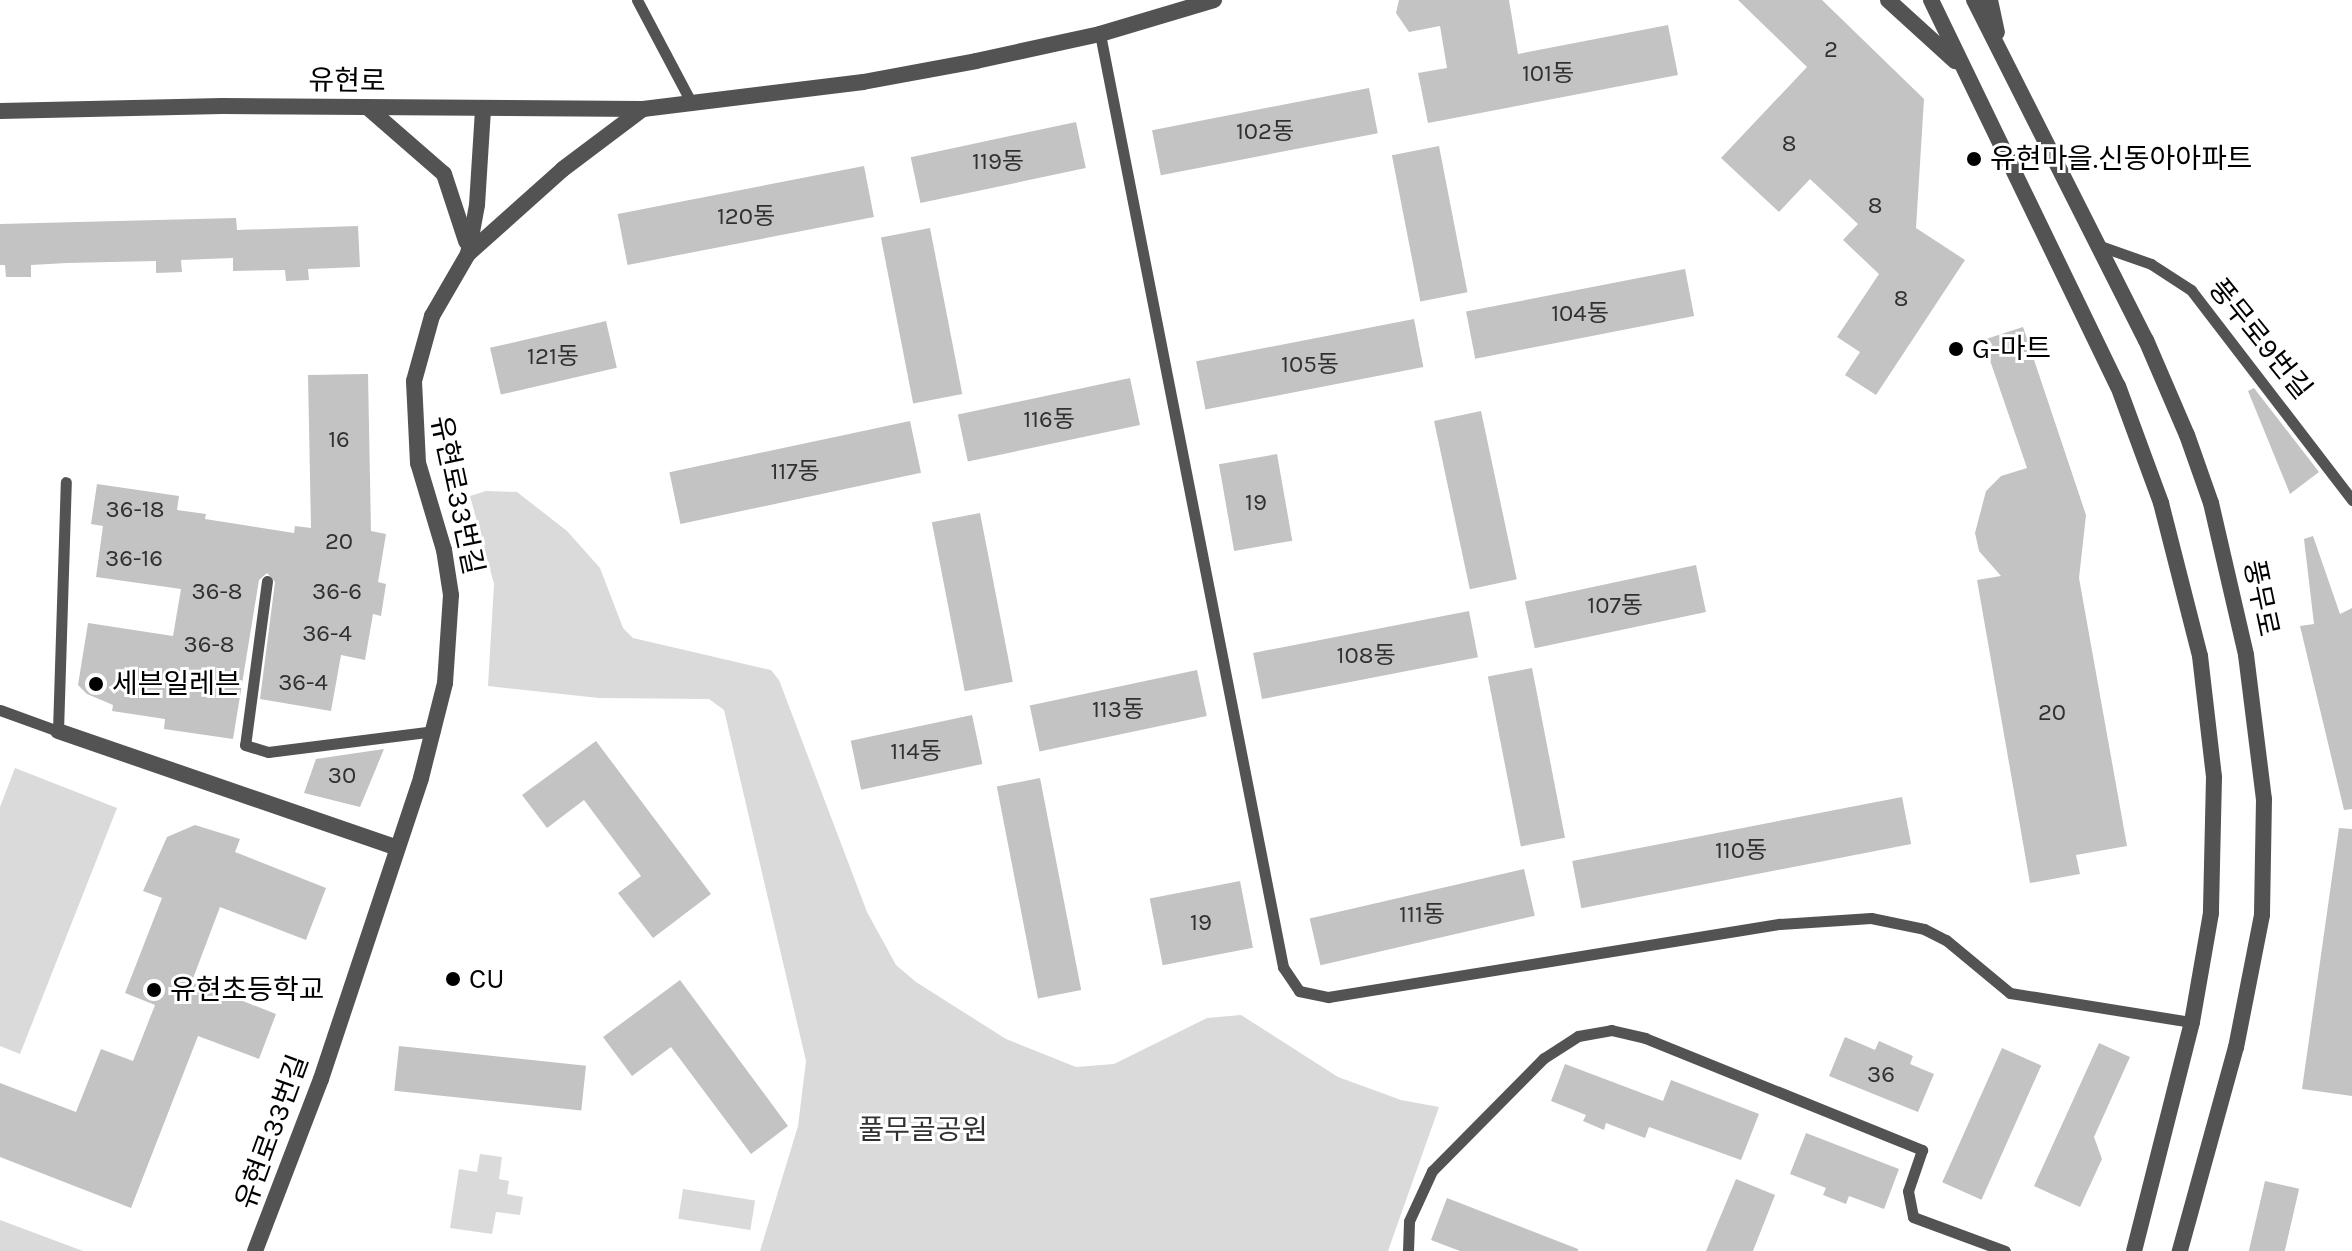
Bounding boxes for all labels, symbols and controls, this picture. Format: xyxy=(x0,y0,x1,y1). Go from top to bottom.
house number: 2 xyxy=(1824,36,1838,64)
house number: 101동 xyxy=(1522,60,1574,88)
street label: 유현로 xyxy=(308,64,386,98)
house number: 102동 xyxy=(1236,118,1294,146)
house number: 8 xyxy=(1782,130,1796,158)
place label: 유현마을.신동아아파트 xyxy=(1990,142,2253,176)
house number: 119동 xyxy=(972,148,1024,176)
marker: 유현마을.신동아아파트 xyxy=(1965,150,1983,168)
house number: 8 xyxy=(1868,192,1882,220)
house number: 120동 xyxy=(717,203,775,231)
street label: 풍무로9번길 xyxy=(2201,272,2319,406)
house number: 8 xyxy=(1894,285,1908,313)
house number: 104동 xyxy=(1551,300,1609,328)
place label: G-마트 xyxy=(1972,332,2051,366)
marker: G-마트 xyxy=(1947,340,1965,358)
house number: 121동 xyxy=(527,343,579,371)
house number: 105동 xyxy=(1281,351,1339,379)
house number: 116동 xyxy=(1023,406,1075,434)
street label: 유현로33번길 xyxy=(424,412,490,578)
house number: 16 xyxy=(328,426,350,454)
house number: 117동 xyxy=(770,458,820,486)
house number: 19 xyxy=(1245,489,1267,517)
house number: 36-18 xyxy=(106,496,164,524)
house number: 20 xyxy=(325,528,353,556)
house number: 36-16 xyxy=(105,545,163,573)
street label: 풍무로 xyxy=(2237,557,2285,639)
house number: 36-8 xyxy=(191,578,243,606)
house number: 36-6 xyxy=(312,578,362,606)
house number: 107동 xyxy=(1587,592,1643,620)
house number: 36-4 xyxy=(302,620,352,648)
house number: 36-8 xyxy=(183,631,235,659)
house number: 108동 xyxy=(1336,642,1396,670)
place label: 세븐일레븐 xyxy=(112,667,241,701)
house number: 36-4 xyxy=(278,669,328,697)
marker: 세븐일레븐 xyxy=(87,675,105,693)
house number: 113동 xyxy=(1092,696,1144,724)
house number: 20 xyxy=(2038,699,2066,727)
house number: 114동 xyxy=(890,738,942,766)
house number: 30 xyxy=(328,762,356,790)
house number: 110동 xyxy=(1715,837,1767,865)
house number: 111동 xyxy=(1399,901,1445,929)
house number: 19 xyxy=(1190,909,1212,937)
place label: CU xyxy=(469,962,504,996)
marker: CU xyxy=(444,970,462,988)
place label: 유현초등학교 xyxy=(170,973,325,1007)
marker: 유현초등학교 xyxy=(145,981,163,999)
street label: 유현로33번길 xyxy=(229,1050,315,1214)
house number: 36 xyxy=(1867,1061,1895,1089)
park label: 풀무골공원 xyxy=(859,1113,987,1147)

